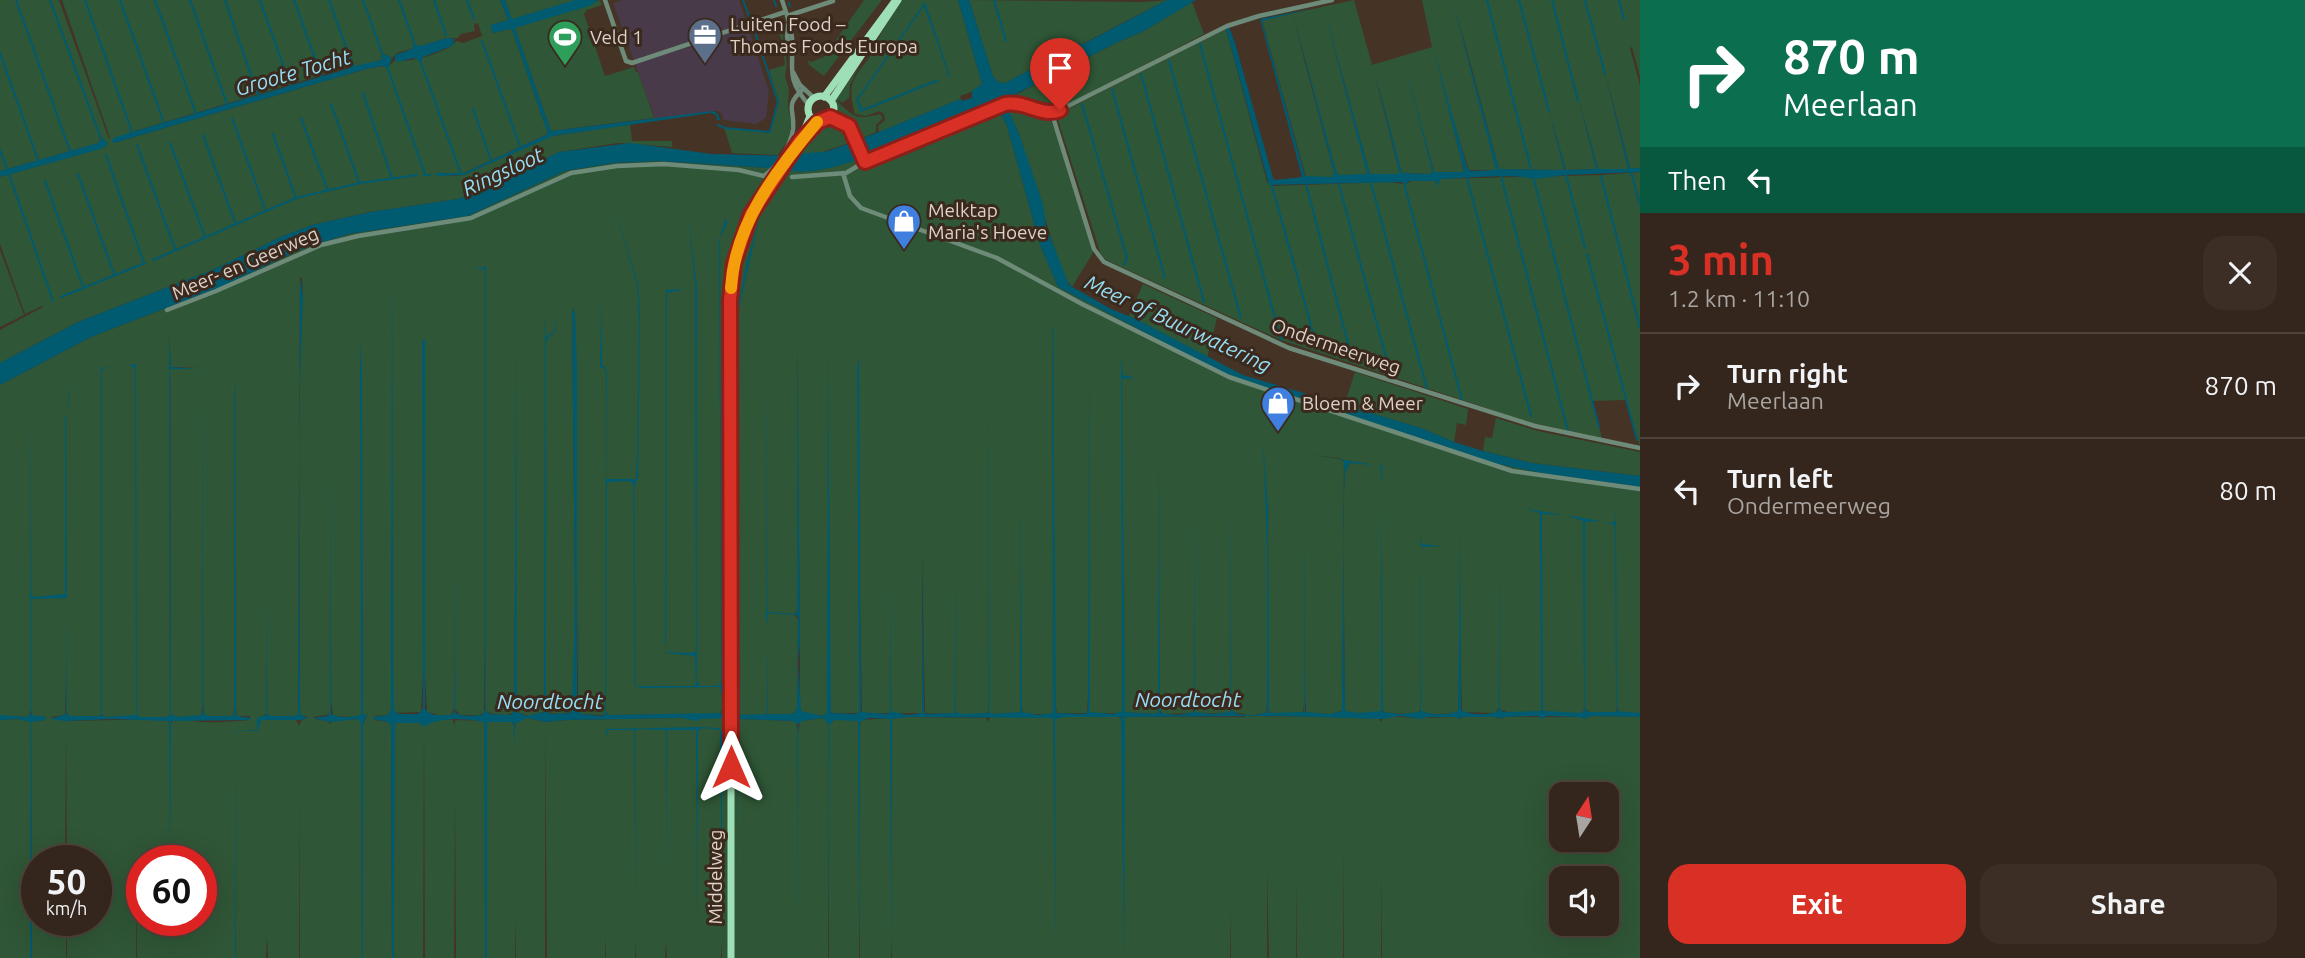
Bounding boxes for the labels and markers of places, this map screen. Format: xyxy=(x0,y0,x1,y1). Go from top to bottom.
place label: Luiten Food – Thomas Foods Europa xyxy=(730,13,918,57)
office icon: Luiten Food – Thomas Foods Europa xyxy=(686,16,724,65)
sports icon: Veld 1 xyxy=(546,18,584,67)
place label: Veld 1 xyxy=(590,26,643,48)
pin xyxy=(1030,38,1090,110)
place label: Melktap Maria's Hoeve xyxy=(928,199,1047,243)
shop icon: Melktap Maria's Hoeve xyxy=(885,202,923,251)
shop icon: Bloem & Meer xyxy=(1259,384,1297,433)
place label: Bloem & Meer xyxy=(1302,392,1423,414)

